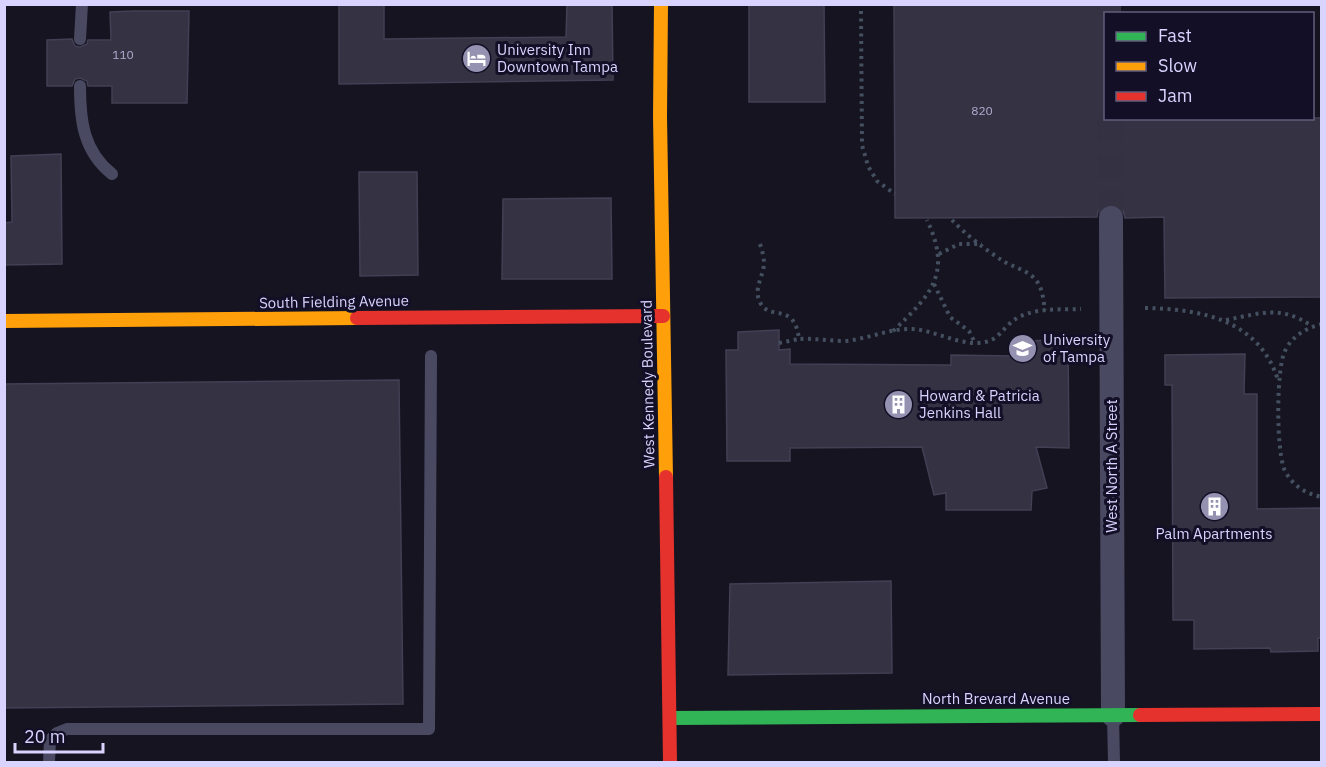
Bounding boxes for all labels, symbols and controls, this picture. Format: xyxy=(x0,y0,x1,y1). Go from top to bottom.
legend xyxy=(1104,12,1314,120)
text: Fast xyxy=(1158,24,1192,47)
place label: University Inn Downtown Tampa xyxy=(497,40,618,76)
hotel icon: University Inn Downtown Tampa xyxy=(460,43,492,75)
house number: 110 xyxy=(112,47,134,62)
text: Slow xyxy=(1158,54,1197,77)
text: Jam xyxy=(1158,84,1193,107)
house number: 820 xyxy=(971,103,993,118)
street label: South Fielding Avenue xyxy=(259,291,409,312)
street label: West Kennedy Boulevard xyxy=(637,300,658,468)
place label: University of Tampa xyxy=(1043,330,1111,366)
school or university icon: University of Tampa xyxy=(1006,333,1038,365)
place label: Howard & Patricia Jenkins Hall xyxy=(919,386,1040,422)
building icon: Howard & Patricia Jenkins Hall xyxy=(882,389,914,421)
street label: West North A Street xyxy=(1102,399,1121,533)
building icon: Palm Apartments xyxy=(1198,491,1230,523)
place label: Palm Apartments xyxy=(1155,524,1273,543)
street label: North Brevard Avenue xyxy=(922,689,1070,708)
scale bar xyxy=(15,716,104,754)
text: 20 m xyxy=(24,725,66,748)

